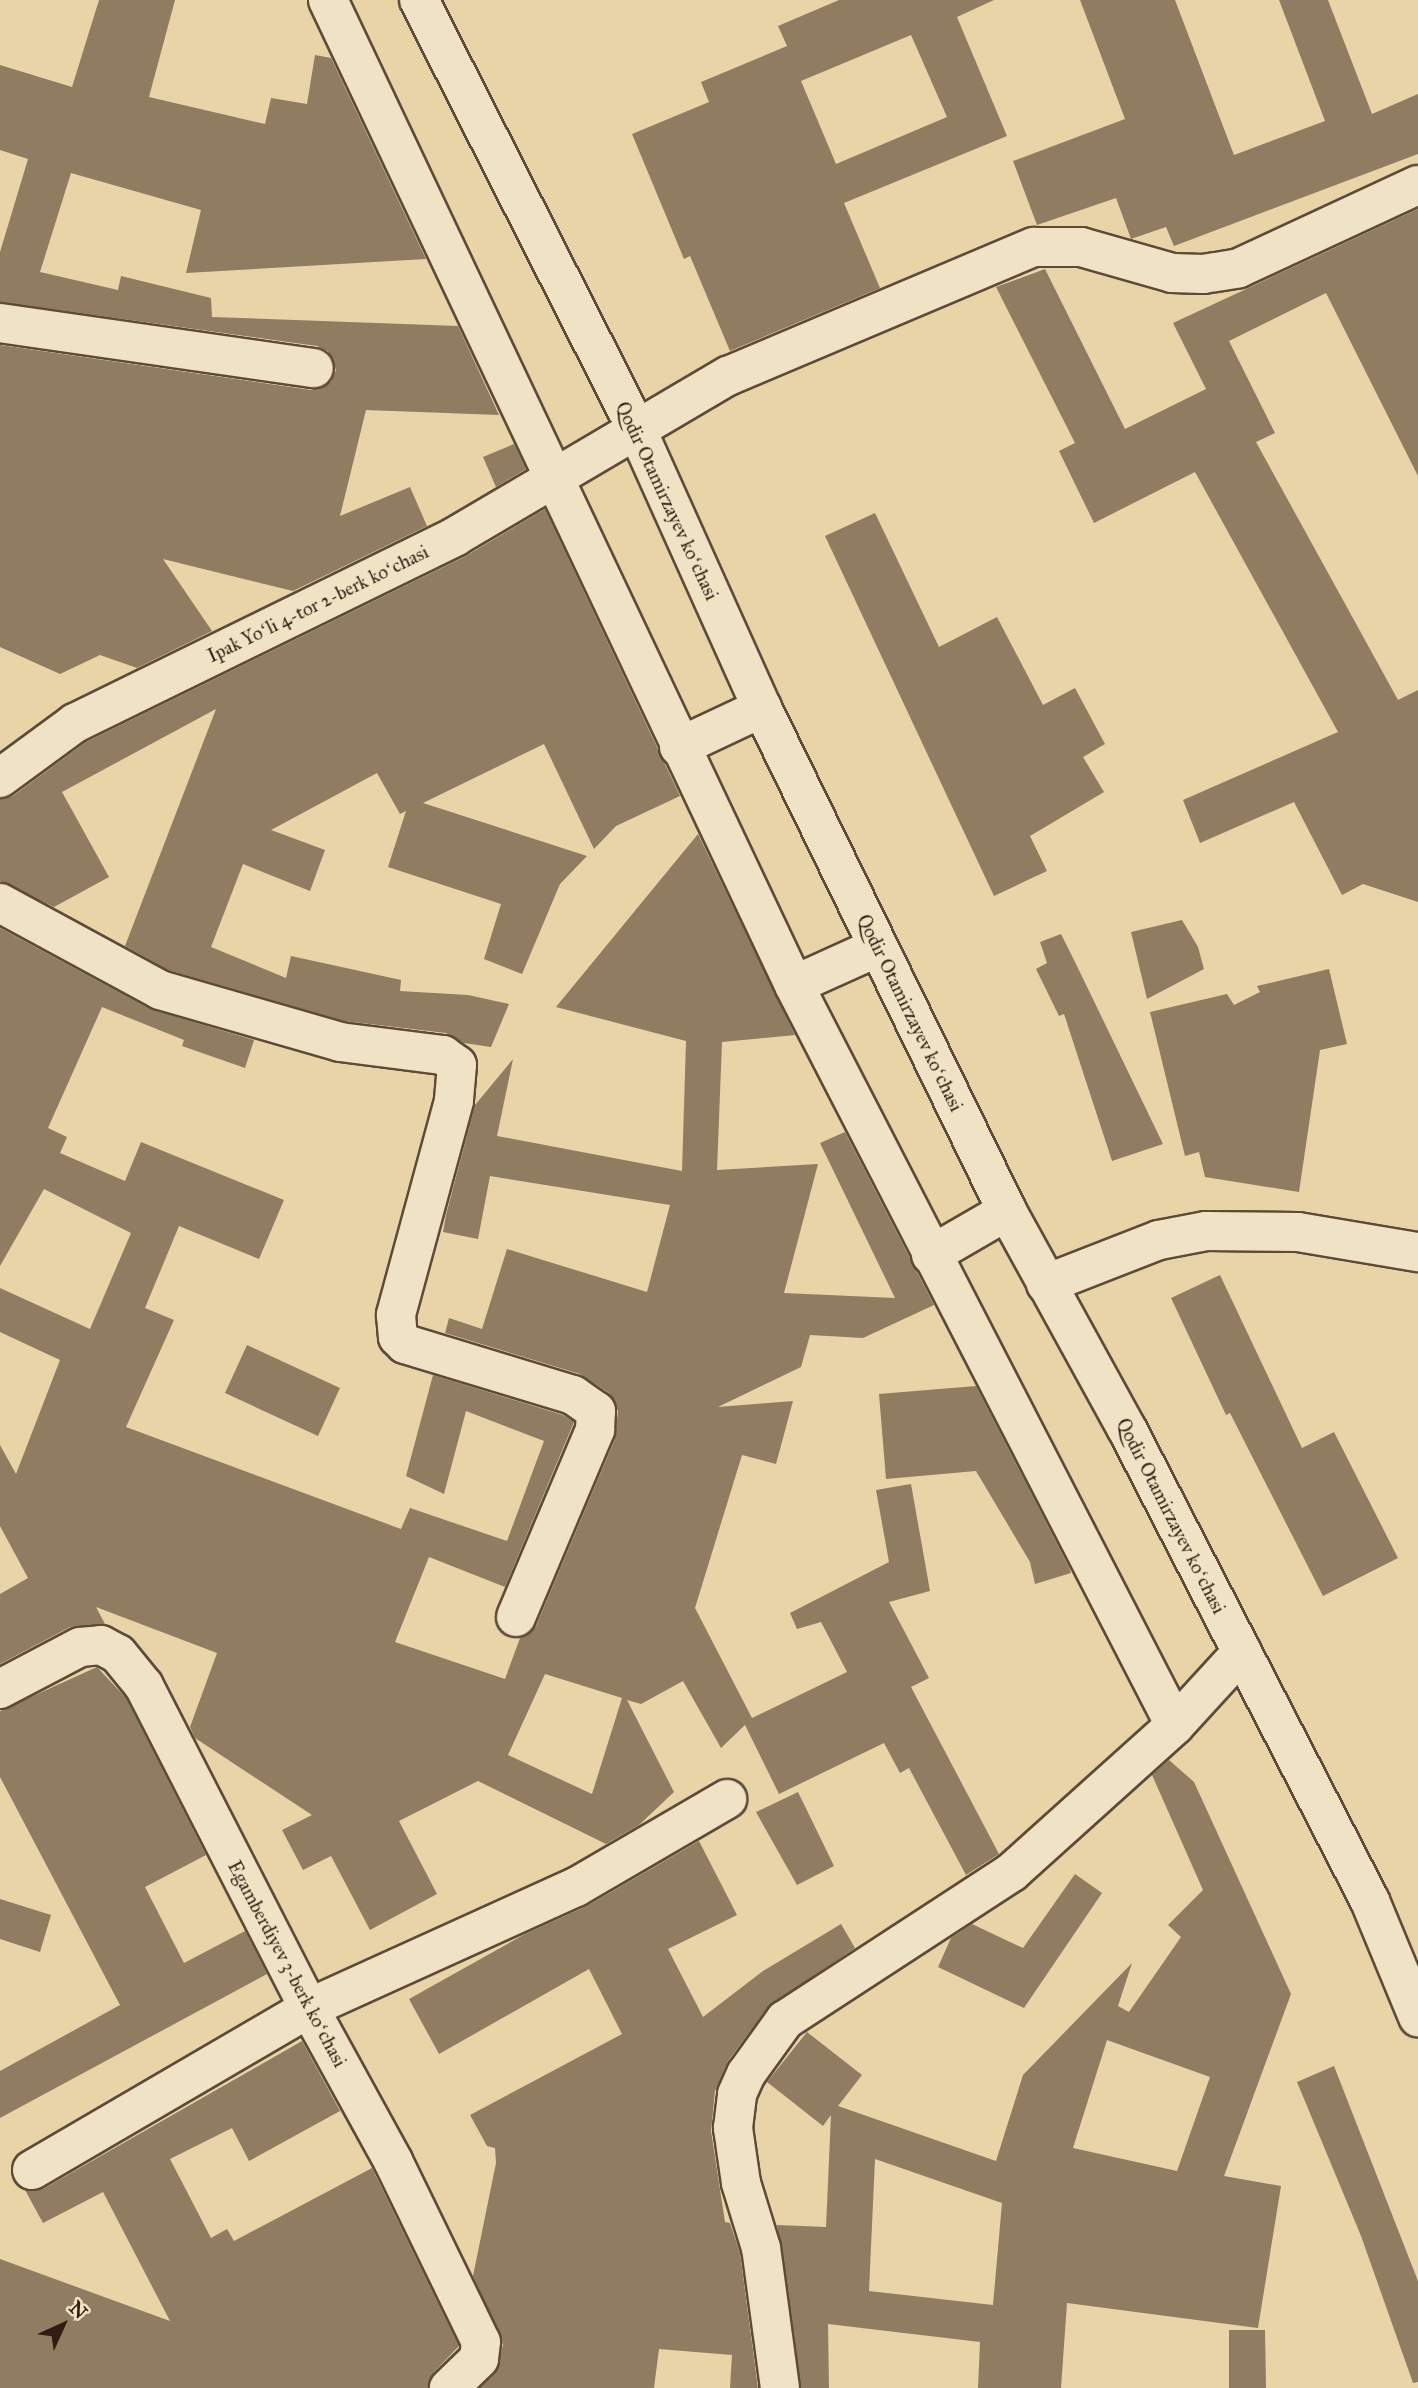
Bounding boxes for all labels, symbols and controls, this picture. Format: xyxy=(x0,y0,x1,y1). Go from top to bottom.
street label: Qodir Otamirzayev koʻchasi xyxy=(611,398,723,604)
street label: Ipak Yoʻli 4-tor 2-berk koʻchasi xyxy=(204,540,432,668)
street label: Qodir Otamirzayev koʻchasi xyxy=(852,911,968,1115)
street label: Qodir Otamirzayev koʻchasi xyxy=(1112,1414,1230,1618)
street label: Egamberdiyev 3-berk koʻchasi xyxy=(223,1857,351,2071)
north arrow xyxy=(28,2290,98,2360)
text: N xyxy=(64,2296,92,2324)

